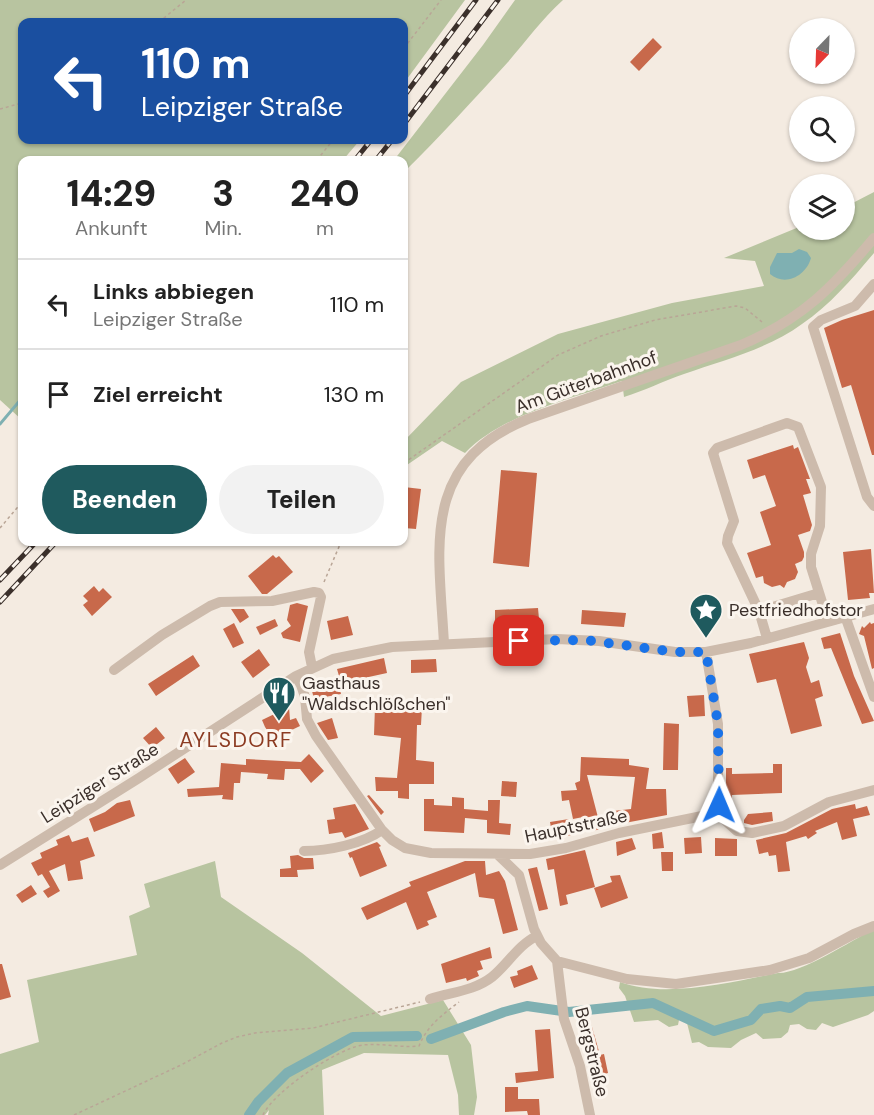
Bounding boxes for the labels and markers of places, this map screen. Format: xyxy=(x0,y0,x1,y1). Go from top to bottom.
place icon: Pestfriedhofstor xyxy=(688,592,724,639)
place label: Pestfriedhofstor xyxy=(729,598,863,622)
pin xyxy=(493,615,544,666)
place label: Gasthaus "Waldschlößchen" xyxy=(302,671,450,716)
restaurant icon: Gasthaus "Waldschlößchen" xyxy=(261,675,297,722)

